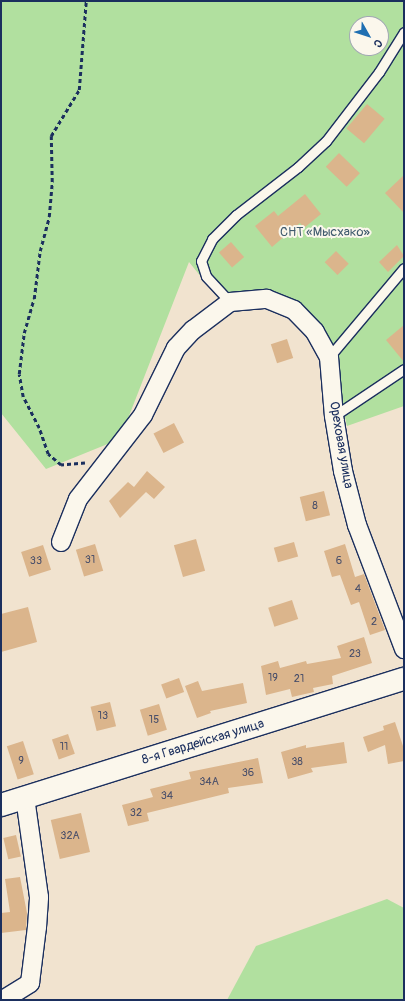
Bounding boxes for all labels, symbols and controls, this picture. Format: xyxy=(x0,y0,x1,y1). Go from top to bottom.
north arrow xyxy=(349,16,389,56)
text: С xyxy=(371,36,385,50)
park label: СНТ «Мысхако» xyxy=(280,224,370,240)
street label: Ореховая улица xyxy=(326,400,356,490)
house number: 8 xyxy=(312,499,318,513)
house number: 31 xyxy=(85,553,95,567)
house number: 33 xyxy=(30,554,42,568)
house number: 6 xyxy=(336,554,342,568)
house number: 4 xyxy=(355,582,361,596)
house number: 2 xyxy=(371,615,377,629)
house number: 23 xyxy=(349,647,361,661)
house number: 19 xyxy=(268,671,278,685)
house number: 21 xyxy=(294,672,304,686)
house number: 13 xyxy=(98,709,108,723)
house number: 15 xyxy=(149,713,159,727)
street label: 8-я Гвардейская улица xyxy=(140,716,266,768)
house number: 11 xyxy=(60,740,68,754)
house number: 9 xyxy=(18,754,24,768)
house number: 38 xyxy=(291,755,303,769)
house number: 36 xyxy=(242,766,254,780)
house number: 34А xyxy=(199,775,219,789)
house number: 34 xyxy=(161,789,173,803)
house number: 32 xyxy=(130,806,142,820)
house number: 32А xyxy=(60,829,80,843)

